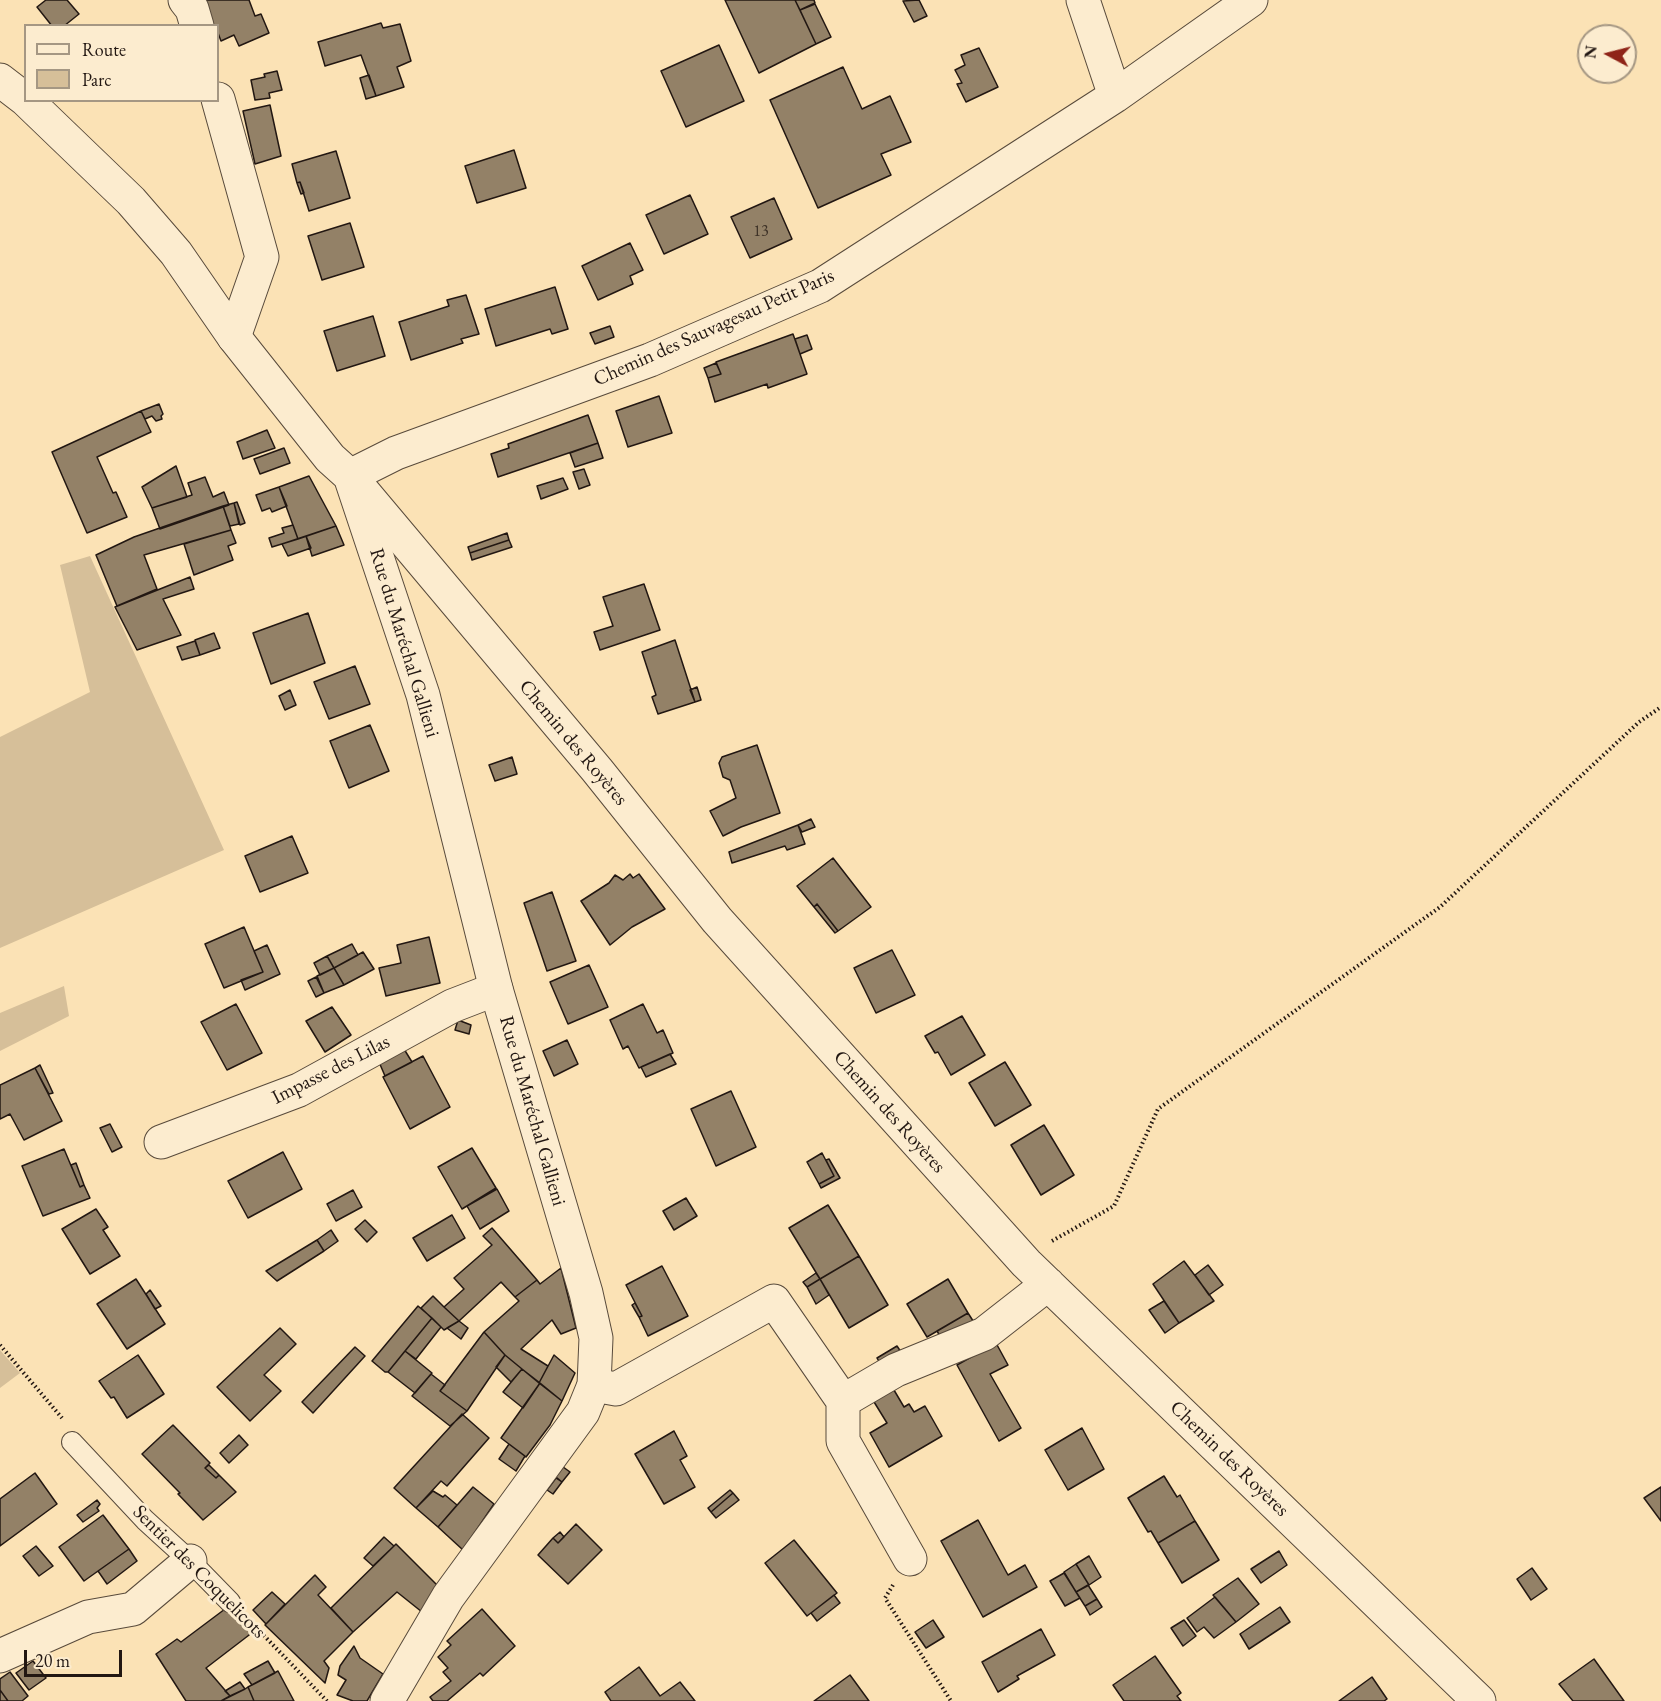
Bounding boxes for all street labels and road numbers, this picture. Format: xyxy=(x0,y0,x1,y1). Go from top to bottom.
street label: Chemin des Sauvagesau Petit Paris xyxy=(590,264,838,392)
street label: Rue du Maréchal Gallieni xyxy=(364,545,444,741)
street label: Chemin des Royères xyxy=(514,675,632,811)
street label: Rue du Maréchal Gallieni xyxy=(493,1013,571,1209)
street label: Impasse des Lilas xyxy=(268,1030,394,1110)
street label: Chemin des Royères xyxy=(828,1046,950,1178)
street label: Chemin des Royères xyxy=(1164,1396,1294,1522)
street label: Sentier des Coquelicots xyxy=(127,1500,271,1644)

